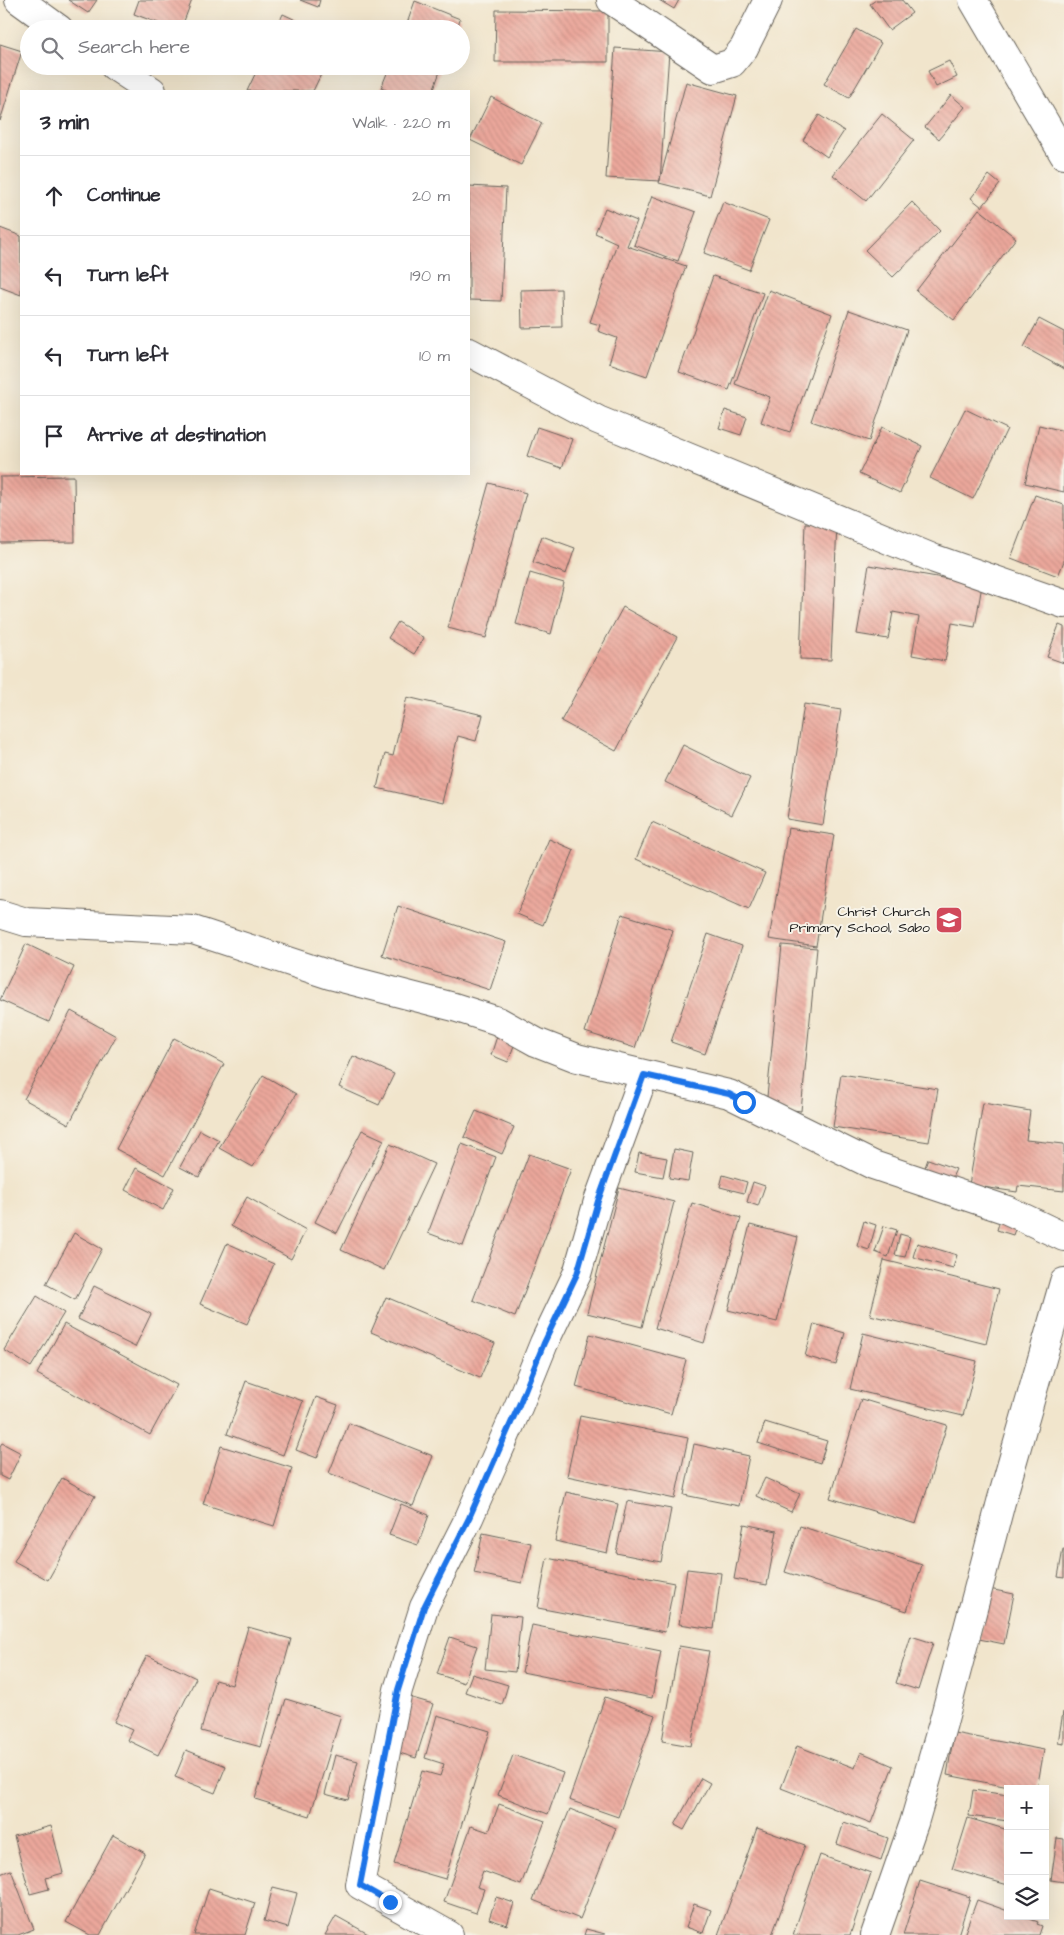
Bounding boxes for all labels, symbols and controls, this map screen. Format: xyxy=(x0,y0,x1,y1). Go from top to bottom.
search box xyxy=(20,20,470,75)
icon: search xyxy=(38,34,66,62)
text: Search here xyxy=(78,34,190,61)
text: 3 min xyxy=(40,108,89,137)
text: Walk · 220 m xyxy=(352,112,450,134)
icon: ahead xyxy=(40,182,68,210)
text: Continue xyxy=(87,182,161,209)
text: 20 m xyxy=(412,185,450,207)
icon: left xyxy=(40,262,68,290)
text: Turn left xyxy=(87,262,168,289)
text: 190 m xyxy=(410,265,450,287)
icon: left xyxy=(40,342,68,370)
text: Turn left xyxy=(87,342,168,369)
text: 10 m xyxy=(419,345,450,367)
icon: arrive xyxy=(40,422,68,450)
text: Arrive at destination xyxy=(87,422,266,449)
place label: Christ Church Primary School, Sabo xyxy=(790,902,930,938)
school or university icon: Christ Church Primary School, Sabo xyxy=(934,905,964,935)
route start xyxy=(733,1091,756,1114)
map controls xyxy=(1004,1785,1049,1920)
button: + xyxy=(1004,1785,1049,1830)
button: − xyxy=(1004,1830,1049,1875)
button: layers xyxy=(1004,1875,1049,1920)
route end xyxy=(379,1891,402,1914)

